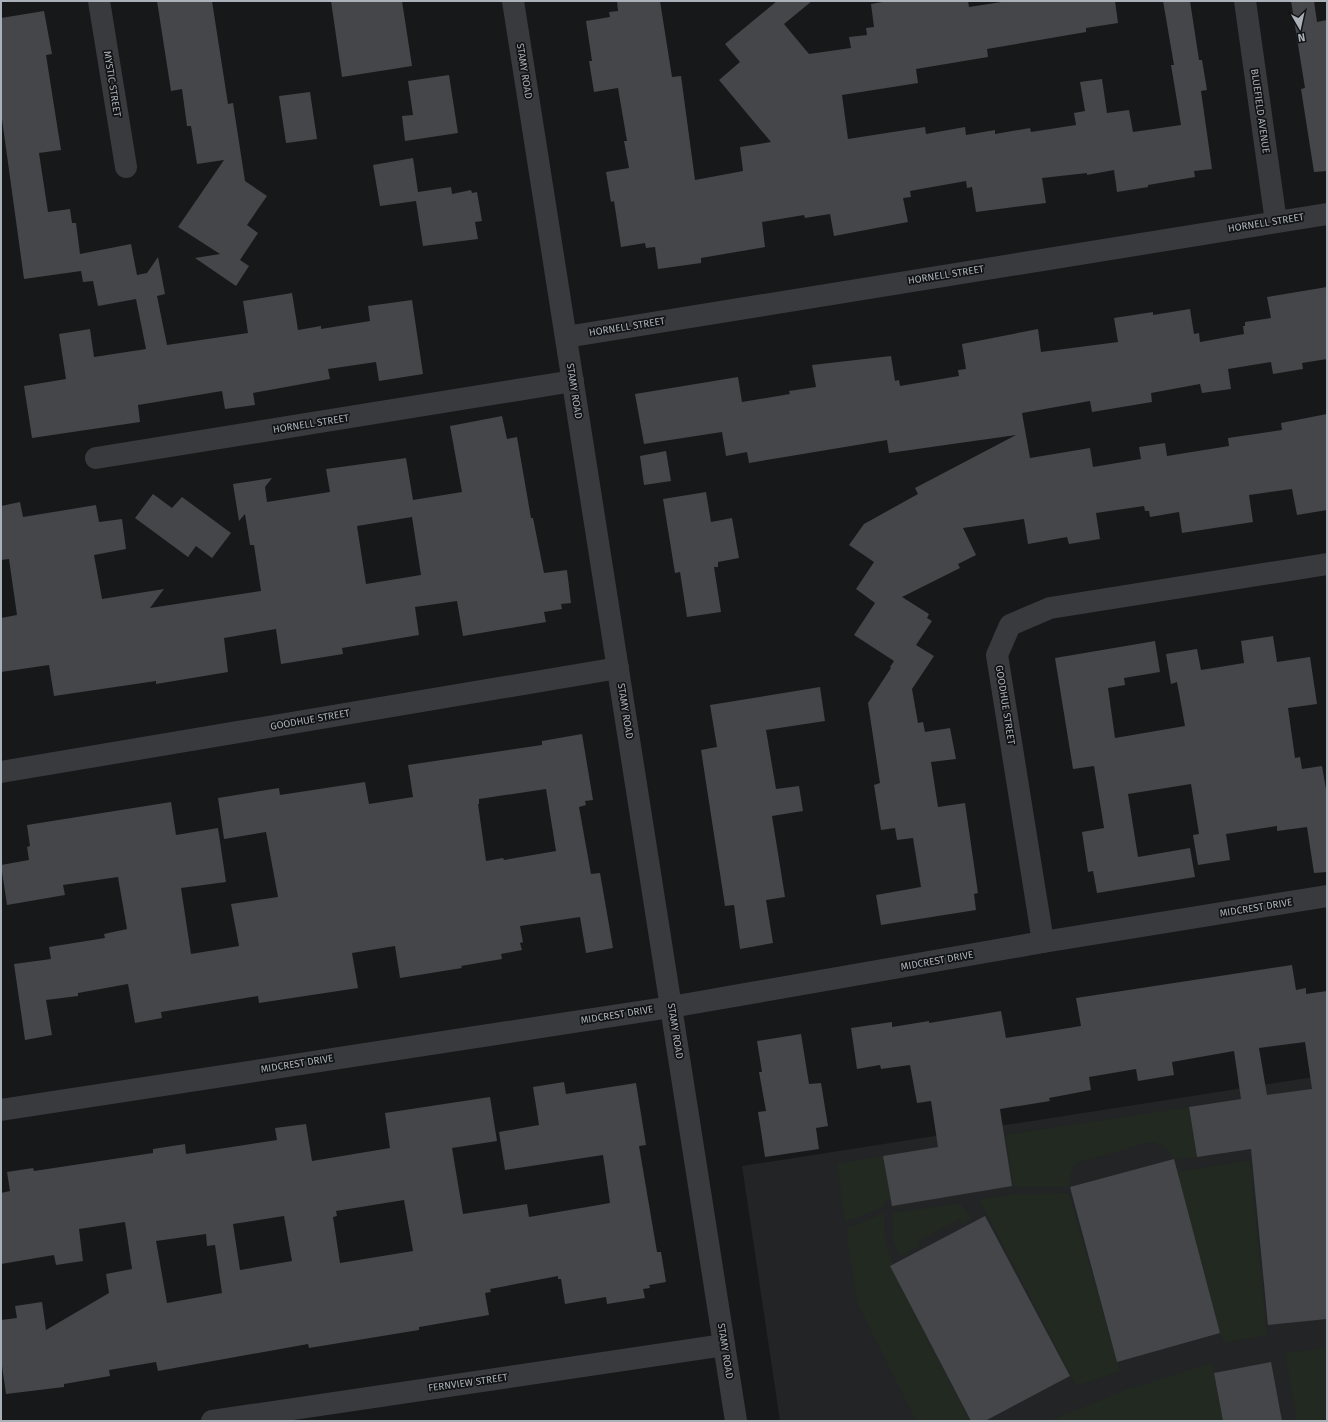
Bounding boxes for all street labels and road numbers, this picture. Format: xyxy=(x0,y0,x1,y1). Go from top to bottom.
street label: STAMY ROAD xyxy=(514,42,534,100)
street label: MYSTIC STREET xyxy=(101,50,123,119)
street label: BLUEFIELD AVENUE xyxy=(1248,68,1272,154)
street label: HORNELL STREET xyxy=(1227,211,1306,235)
street label: HORNELL STREET xyxy=(907,263,986,287)
street label: HORNELL STREET xyxy=(588,315,667,339)
street label: STAMY ROAD xyxy=(564,362,584,420)
street label: HORNELL STREET xyxy=(272,412,351,436)
street label: GOODHUE STREET xyxy=(993,664,1017,746)
street label: STAMY ROAD xyxy=(615,682,635,740)
street label: GOODHUE STREET xyxy=(269,707,351,733)
street label: MIDCREST DRIVE xyxy=(1219,896,1293,920)
street label: MIDCREST DRIVE xyxy=(900,949,974,973)
street label: STAMY ROAD xyxy=(665,1002,685,1060)
street label: MIDCREST DRIVE xyxy=(580,1003,654,1027)
street label: MIDCREST DRIVE xyxy=(260,1052,334,1076)
street label: STAMY ROAD xyxy=(715,1322,735,1380)
street label: FERNVIEW STREET xyxy=(427,1371,509,1395)

